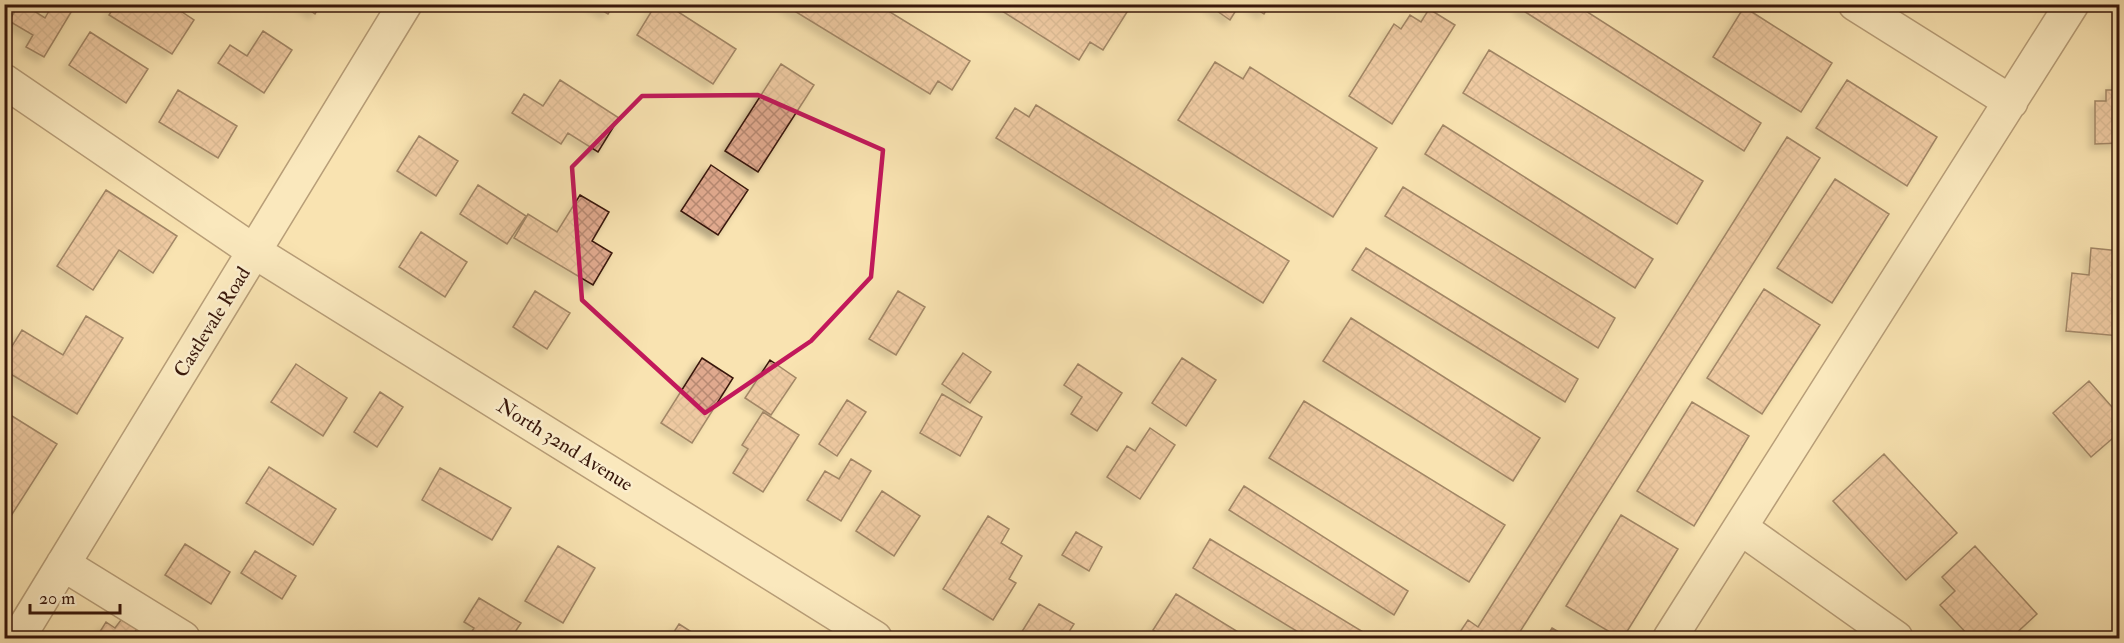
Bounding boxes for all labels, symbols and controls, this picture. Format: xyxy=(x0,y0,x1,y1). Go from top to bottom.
street label: Castlevale Road xyxy=(168,262,256,382)
street label: North 32nd Avenue xyxy=(492,393,638,497)
scale bar xyxy=(30,577,120,615)
text: 20 m xyxy=(39,587,75,610)

